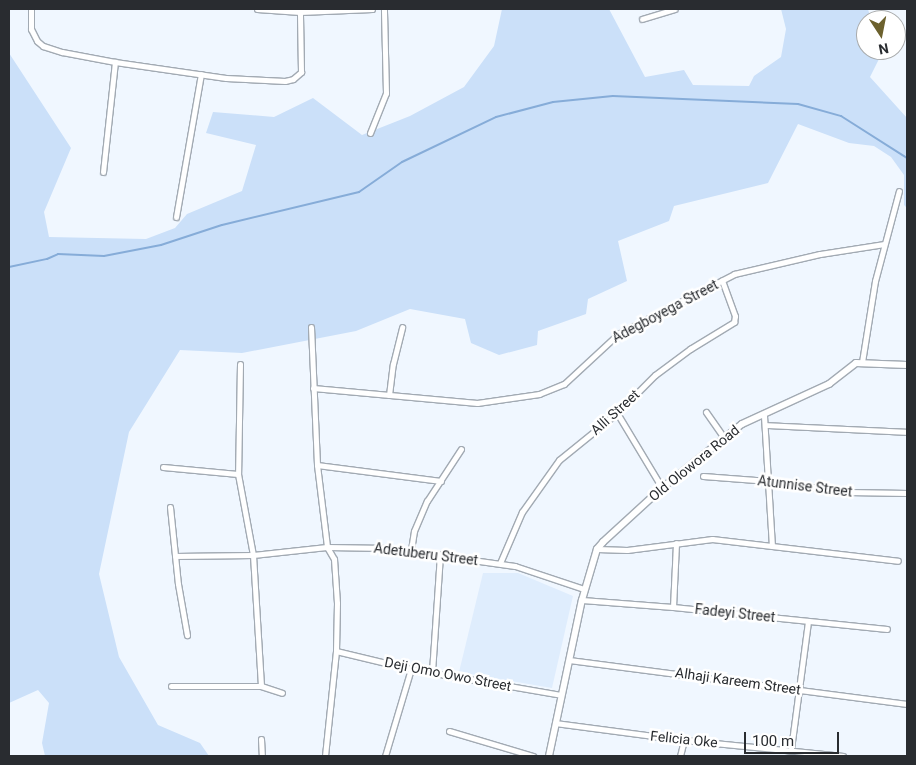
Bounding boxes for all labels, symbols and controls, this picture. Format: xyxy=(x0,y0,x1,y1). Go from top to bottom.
north arrow xyxy=(856,10,906,60)
text: N xyxy=(877,40,890,58)
street label: Adegboyega Street xyxy=(609,276,721,346)
street label: Alli Street xyxy=(587,386,643,438)
street label: Old Olowora Road xyxy=(645,421,743,505)
street label: Atunnise Street xyxy=(757,472,853,500)
street label: Adetuberu Street xyxy=(373,539,479,569)
street label: Fadeyi Street xyxy=(694,600,776,626)
street label: Deji Omo Owo Street xyxy=(383,653,513,695)
street label: Alhaji Kareem Street xyxy=(674,664,802,698)
scale bar xyxy=(746,722,841,754)
street label: Felicia Oke xyxy=(649,727,719,751)
text: 100 m xyxy=(752,732,794,750)

